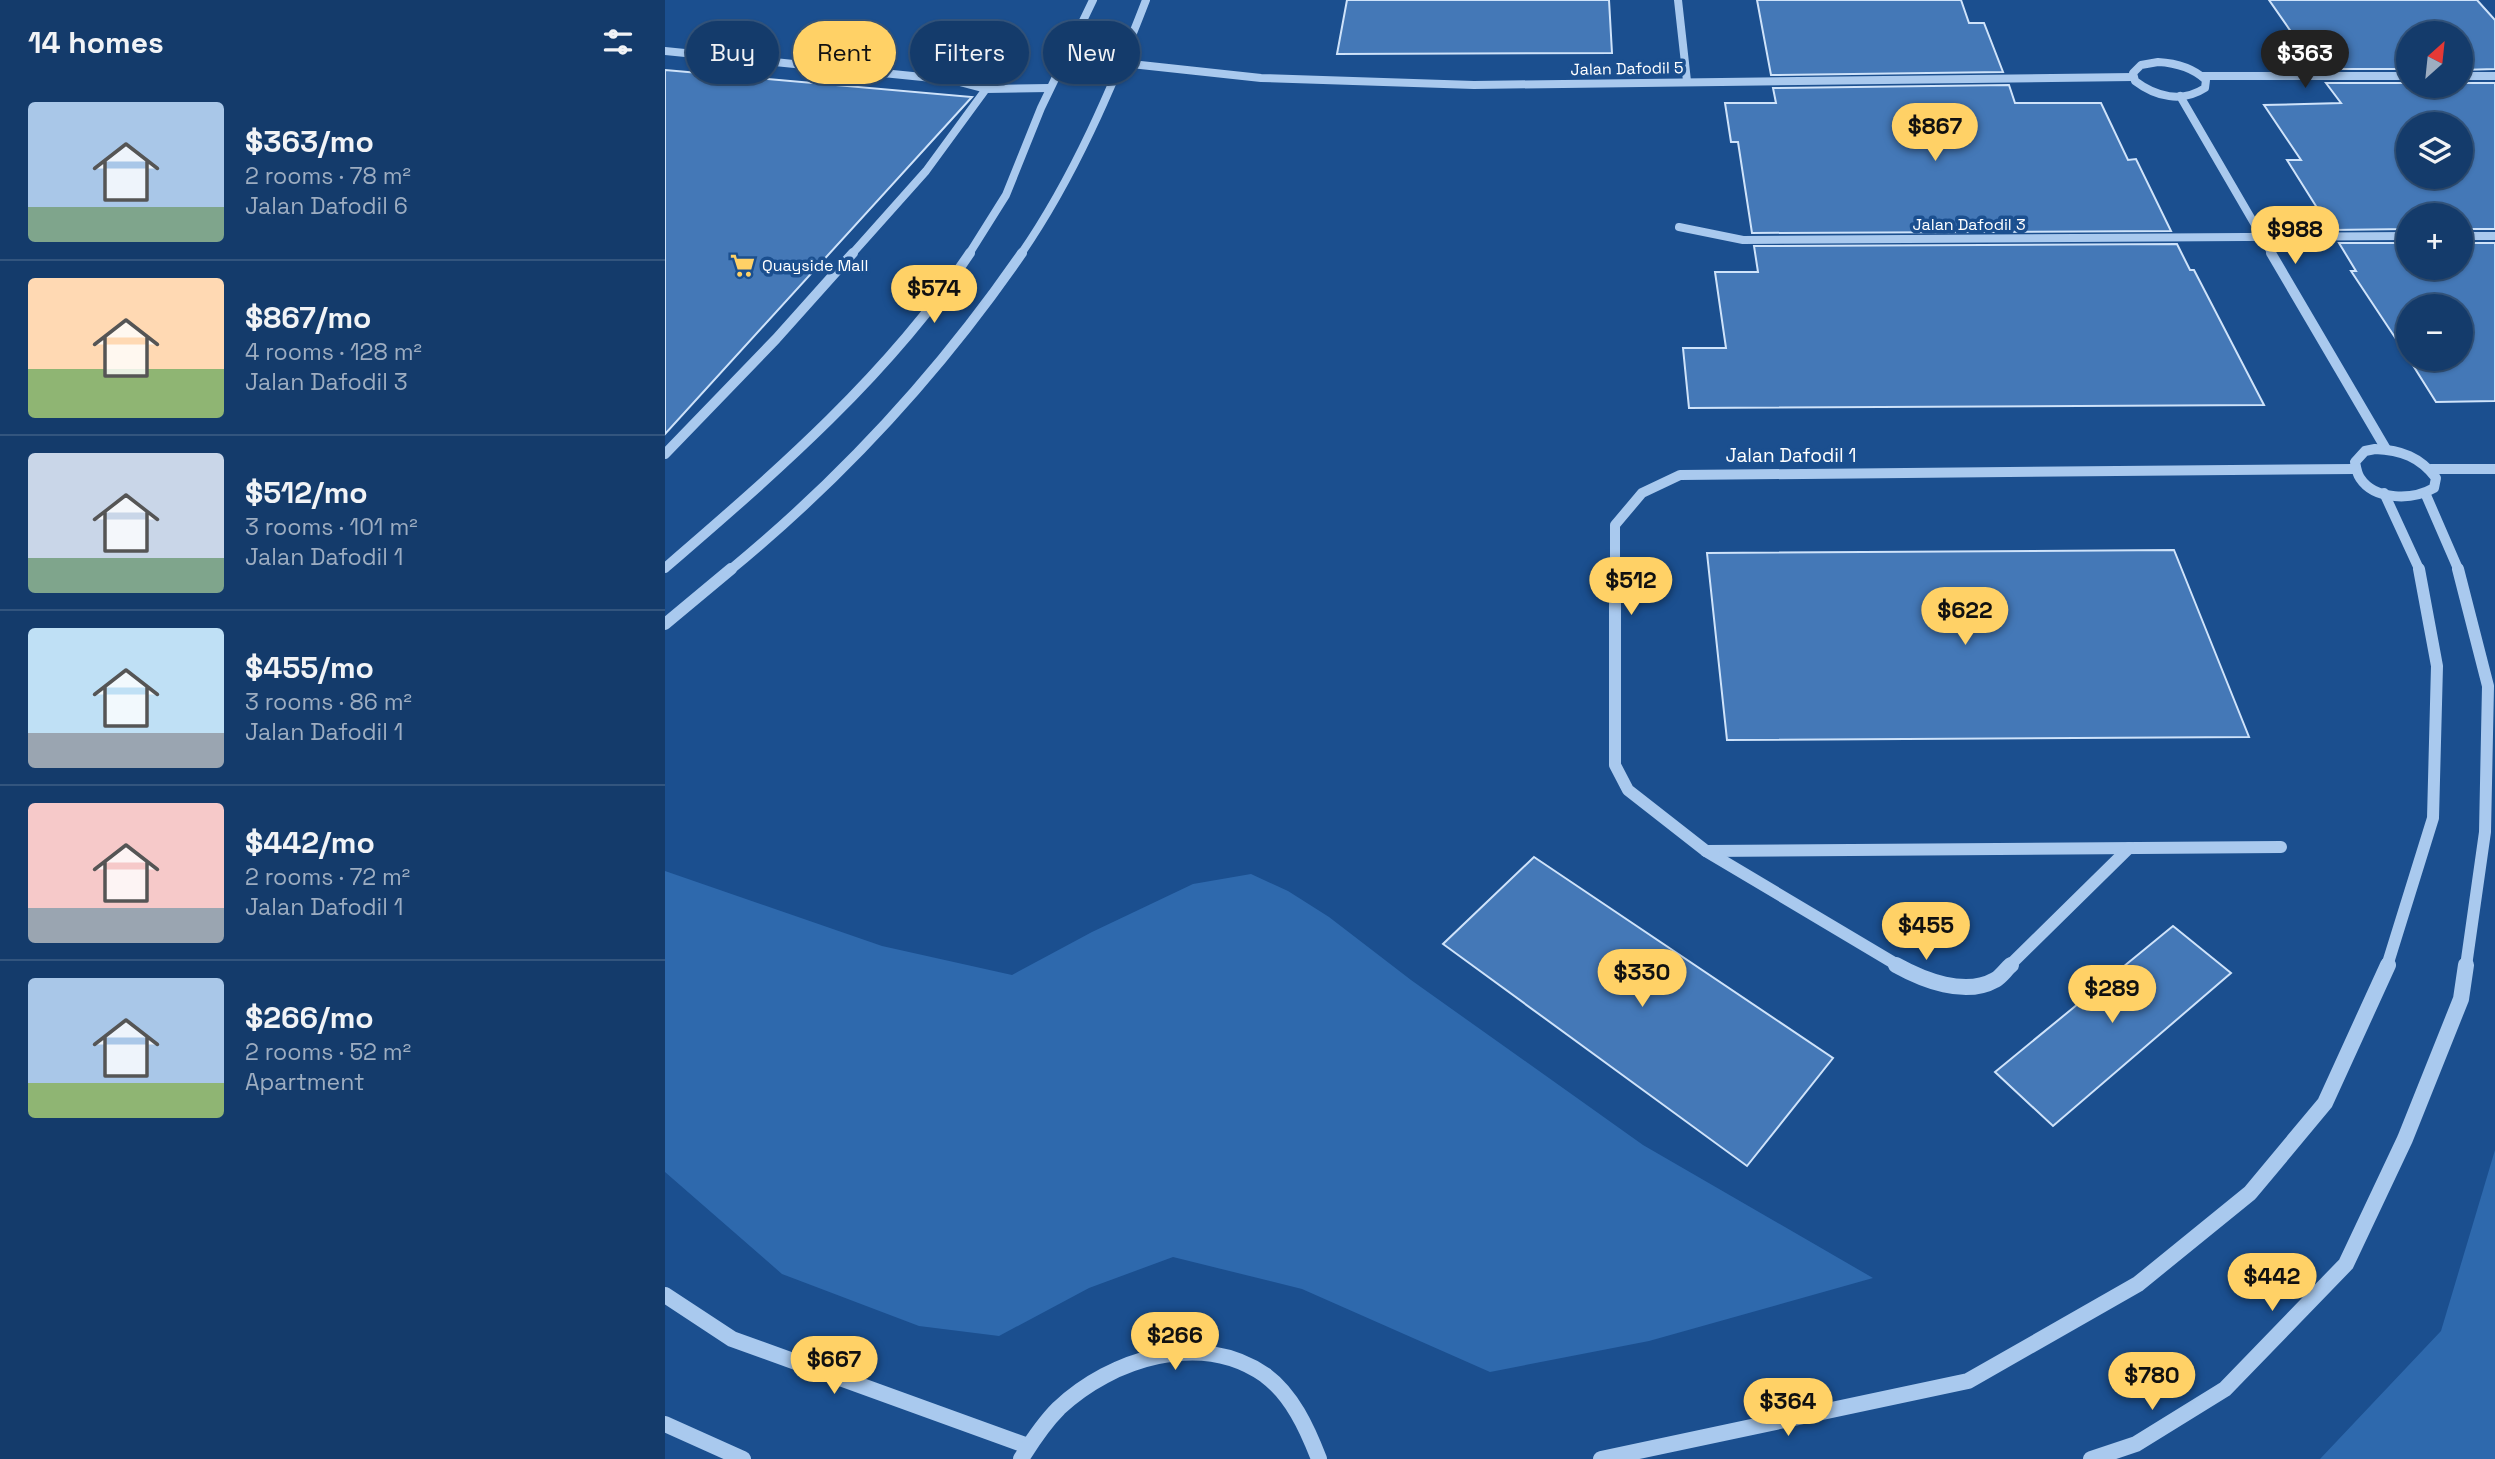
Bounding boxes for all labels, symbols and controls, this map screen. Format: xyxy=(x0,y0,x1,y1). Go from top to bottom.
chip: Buy xyxy=(686,21,779,84)
chip: Rent xyxy=(793,21,896,84)
chip: Filters xyxy=(910,21,1029,84)
chip: New xyxy=(1043,21,1140,84)
north arrow xyxy=(2396,21,2473,98)
map controls xyxy=(2396,21,2473,371)
text: 14 homes xyxy=(28,23,164,62)
icon: filters xyxy=(599,23,637,61)
pin: $363 xyxy=(2264,31,2346,90)
text: $363 xyxy=(2277,38,2333,68)
street label: Jalan Dafodil 5 xyxy=(1570,57,1684,80)
pin: $867 xyxy=(1894,104,1976,163)
text: $867 xyxy=(1908,111,1962,141)
button: layers xyxy=(2396,112,2473,189)
text: $363/mo xyxy=(245,122,374,161)
icon: home xyxy=(84,130,168,214)
text: 2 rooms · 78 m² xyxy=(245,161,411,191)
text: Jalan Dafodil 6 xyxy=(245,191,408,221)
button: + xyxy=(2396,203,2473,280)
pin: $988 xyxy=(2254,206,2336,266)
street label: Jalan Dafodil 3 xyxy=(1912,214,2026,235)
text: $988 xyxy=(2267,214,2323,244)
supermarket icon: Quayside Mall xyxy=(728,251,756,279)
place label: Quayside Mall xyxy=(762,255,868,276)
pin: $574 xyxy=(893,266,975,325)
text: $574 xyxy=(907,273,961,303)
button: − xyxy=(2396,294,2473,371)
text: $867/mo xyxy=(245,298,371,337)
icon: home xyxy=(84,306,168,390)
text: 4 rooms · 128 m² xyxy=(245,337,422,367)
text: Jalan Dafodil 3 xyxy=(245,367,408,397)
street label: Jalan Dafodil 1 xyxy=(1726,443,1856,468)
text: $512/mo xyxy=(245,473,368,512)
icon: home xyxy=(84,481,168,565)
text: 3 rooms · 101 m² xyxy=(245,512,418,542)
text: Jalan Dafodil 1 xyxy=(245,542,403,572)
pin: $512 xyxy=(1590,558,1672,617)
text: $512 xyxy=(1605,565,1657,595)
pin: $622 xyxy=(1924,588,2006,647)
text: $622 xyxy=(1937,595,1993,625)
text: $455/mo xyxy=(245,648,374,687)
icon: home xyxy=(84,656,168,740)
text: 3 rooms · 86 m² xyxy=(245,687,412,717)
text: Jalan Dafodil 1 xyxy=(245,717,403,747)
text: $442/mo xyxy=(245,823,375,862)
icon: home xyxy=(84,831,168,915)
text: 2 rooms · 72 m² xyxy=(245,862,410,892)
text: Jalan Dafodil 1 xyxy=(245,892,403,922)
pin: $455 xyxy=(1885,902,1967,962)
text: $455 xyxy=(1898,910,1954,940)
pin: $330 xyxy=(1601,950,1683,1009)
text: $330 xyxy=(1614,957,1670,987)
pin: $289 xyxy=(2071,965,2153,1025)
text: $289 xyxy=(2084,973,2140,1003)
text: $266/mo xyxy=(245,998,374,1037)
icon: home xyxy=(84,1006,168,1090)
text: 2 rooms · 52 m² xyxy=(245,1037,411,1067)
text: Apartment xyxy=(245,1067,365,1097)
pin: $442 xyxy=(2231,1254,2313,1313)
text: $442 xyxy=(2244,1261,2300,1291)
pin: $266 xyxy=(1134,1312,1216,1372)
text: $266 xyxy=(1147,1320,1203,1350)
pin: $667 xyxy=(793,1336,875,1396)
text: $667 xyxy=(807,1344,861,1374)
pin: $780 xyxy=(2111,1352,2193,1412)
text: $780 xyxy=(2124,1360,2180,1390)
pin: $364 xyxy=(1747,1378,1829,1438)
text: $364 xyxy=(1760,1386,1816,1416)

